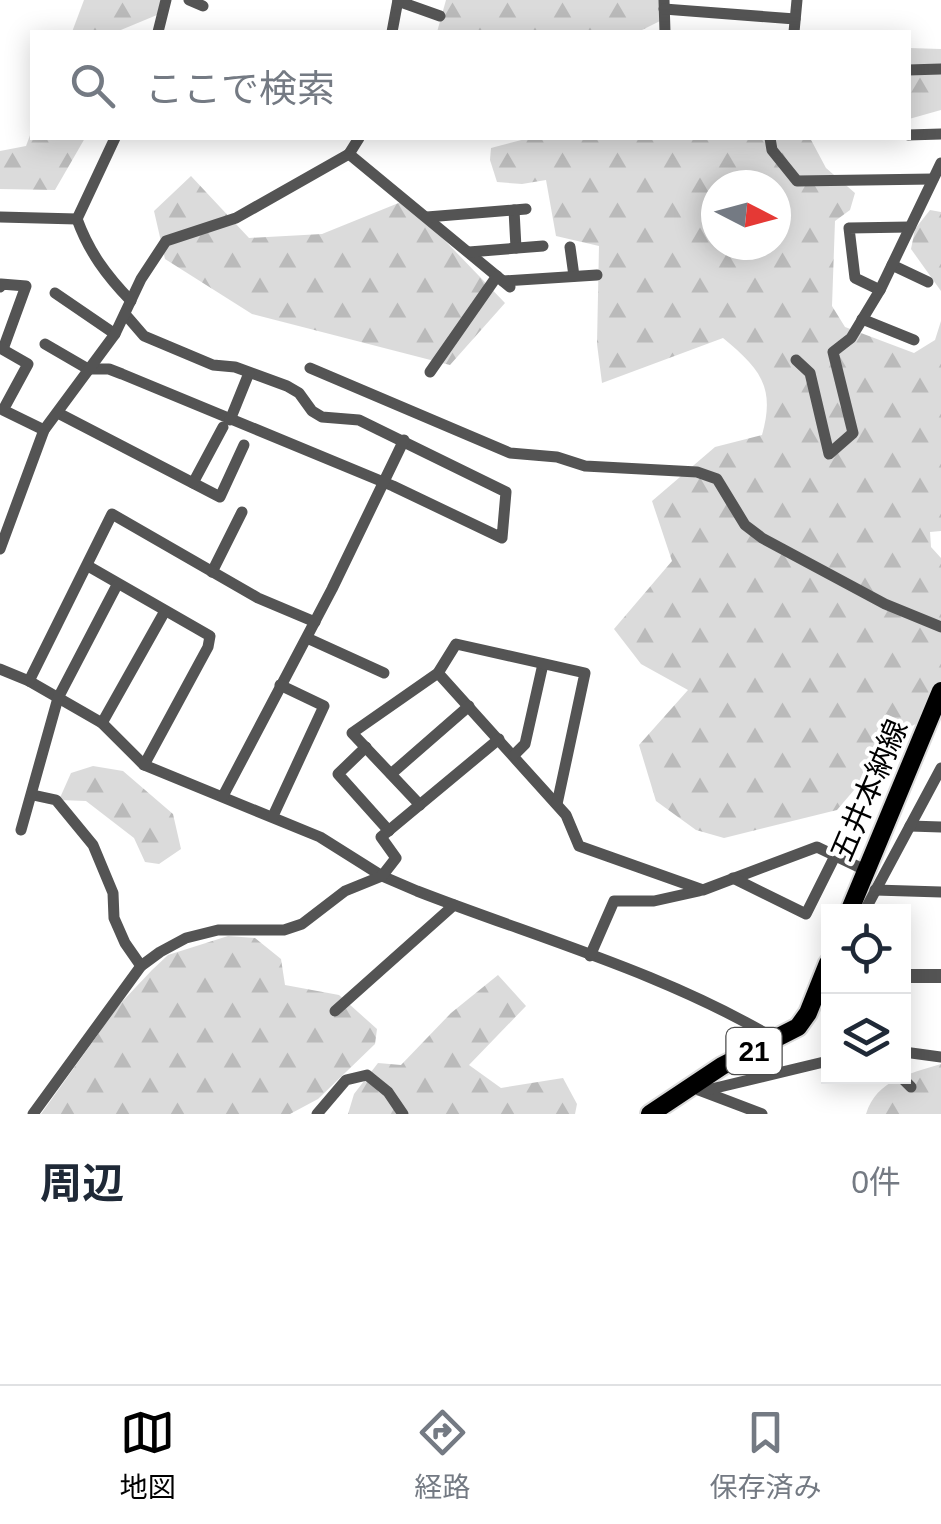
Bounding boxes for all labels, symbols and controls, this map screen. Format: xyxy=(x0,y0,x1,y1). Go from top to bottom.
search box xyxy=(30,30,911,140)
icon: search xyxy=(65,58,120,113)
text: ここで検索 xyxy=(145,68,335,110)
north arrow xyxy=(701,170,791,260)
street label: 五井本納線 xyxy=(825,715,913,865)
map controls xyxy=(821,904,911,1084)
button: locate xyxy=(821,904,911,994)
button: layers xyxy=(821,994,911,1084)
road number: 21 xyxy=(726,1028,782,1074)
text: 周辺 xyxy=(40,1160,124,1207)
text: 0件 xyxy=(851,1164,901,1200)
tab: 地図 xyxy=(119,1405,176,1505)
tab: 経路 xyxy=(414,1405,471,1505)
tab: 保存済み xyxy=(709,1405,822,1505)

